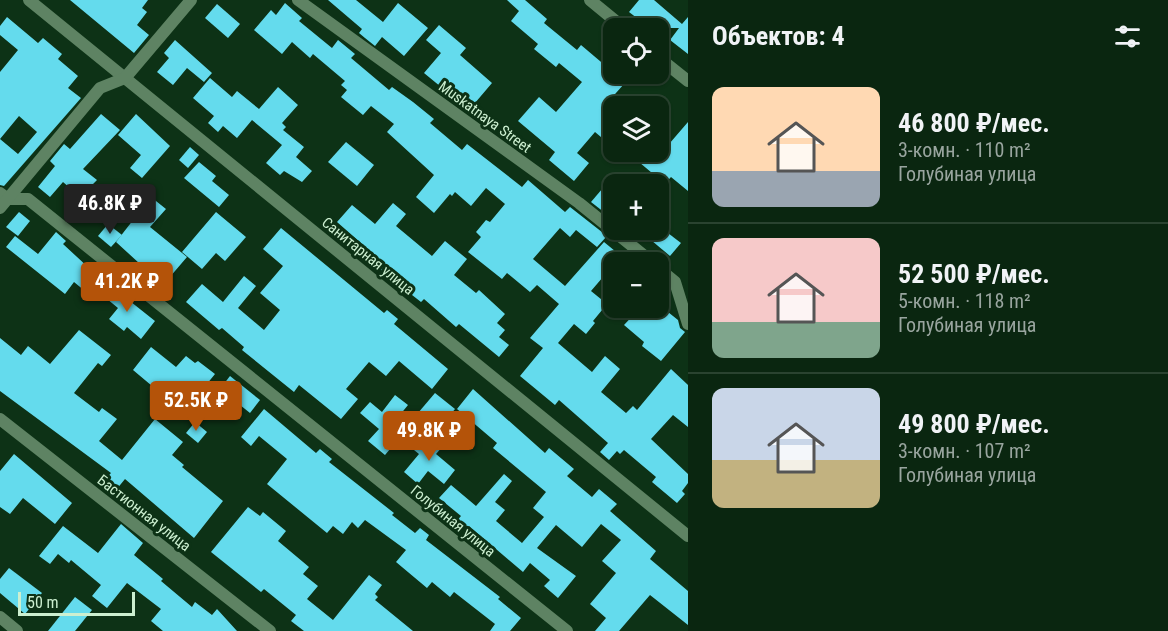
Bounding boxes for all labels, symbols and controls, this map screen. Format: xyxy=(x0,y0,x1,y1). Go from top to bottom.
map controls xyxy=(603,18,669,318)
button: locate xyxy=(603,18,669,84)
icon: filters xyxy=(1111,20,1144,53)
text: Объектов: 4 xyxy=(712,21,845,51)
street label: Muskatnaya Street xyxy=(435,77,535,157)
button: layers xyxy=(603,96,669,162)
text: 46 800 ₽/мес. xyxy=(898,108,1050,138)
icon: home xyxy=(760,111,832,183)
text: 3-комн. · 110 m² xyxy=(898,138,1031,162)
text: Голубиная улица xyxy=(898,162,1036,186)
button: + xyxy=(603,174,669,240)
pin: 46.8K ₽ xyxy=(55,184,165,235)
text: 46.8K ₽ xyxy=(78,191,142,215)
street label: Санитарная улица xyxy=(318,213,418,299)
button: − xyxy=(603,252,669,318)
text: 52 500 ₽/мес. xyxy=(898,259,1050,289)
pin: 41.2K ₽ xyxy=(72,262,182,313)
icon: home xyxy=(760,262,832,334)
text: 41.2K ₽ xyxy=(95,269,159,293)
text: 5-комн. · 118 m² xyxy=(898,289,1031,313)
text: Голубиная улица xyxy=(898,313,1036,337)
pin: 52.5K ₽ xyxy=(141,381,251,432)
text: 52.5K ₽ xyxy=(164,388,228,412)
text: 49 800 ₽/мес. xyxy=(898,409,1050,439)
pin: 49.8K ₽ xyxy=(374,411,484,462)
icon: home xyxy=(760,412,832,484)
text: 49.8K ₽ xyxy=(397,418,461,442)
text: 3-комн. · 107 m² xyxy=(898,439,1031,463)
text: Голубиная улица xyxy=(898,463,1036,487)
street label: Бастионная улица xyxy=(94,471,194,555)
street label: Голубиная улица xyxy=(407,481,499,561)
scale bar xyxy=(18,589,135,616)
text: 50 m xyxy=(27,593,59,612)

